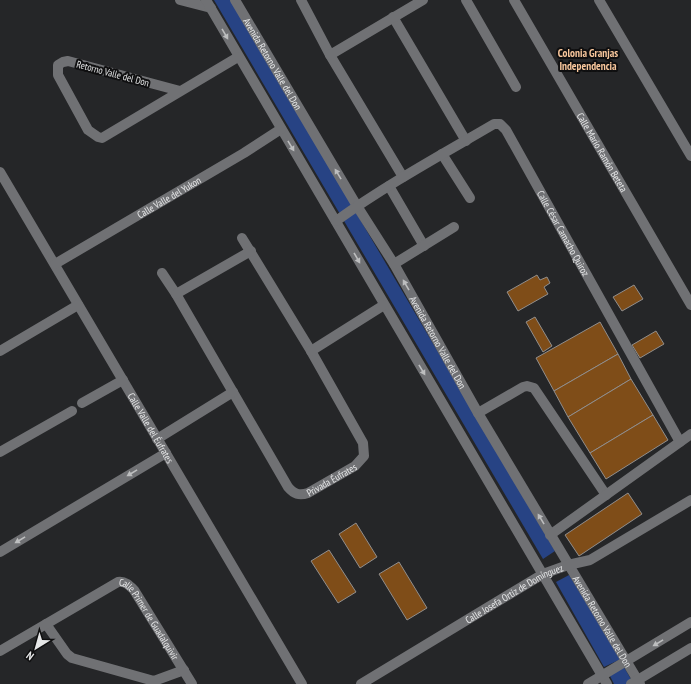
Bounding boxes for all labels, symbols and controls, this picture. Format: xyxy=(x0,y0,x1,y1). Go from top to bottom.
street label: Avenida Retorno Valle del Don xyxy=(240,16,305,112)
one-way arrow xyxy=(222,28,229,40)
district label: Colonia Granjas Independencia xyxy=(558,46,618,73)
street label: Retorno Valle del Don xyxy=(75,58,151,89)
street label: Calle Mario Ramón Beteta xyxy=(574,110,630,195)
one-way arrow xyxy=(287,141,295,151)
one-way arrow xyxy=(334,168,341,180)
street label: Calle Valle del Yukon xyxy=(135,174,203,221)
street label: Calle César Camacho Quiroz xyxy=(534,188,592,279)
one-way arrow xyxy=(353,252,360,264)
one-way arrow xyxy=(402,279,409,291)
street label: Avenida Retorno Valle del Don xyxy=(406,294,469,391)
one-way arrow xyxy=(419,364,426,376)
street label: Calle Valle del Éufrates xyxy=(125,391,177,466)
street label: Privada Éufrates xyxy=(304,460,360,499)
one-way arrow xyxy=(126,469,138,476)
one-way arrow xyxy=(537,513,544,525)
one-way arrow xyxy=(14,536,26,543)
street label: Calle Josefa Ortiz de Domínguez xyxy=(463,561,565,627)
street label: Avenida Retorno Valle del Don xyxy=(570,573,635,670)
street label: Calle Primer de Guadalquivir xyxy=(119,576,182,663)
north arrow xyxy=(16,628,56,668)
one-way arrow xyxy=(652,639,664,646)
text: N xyxy=(23,649,37,663)

